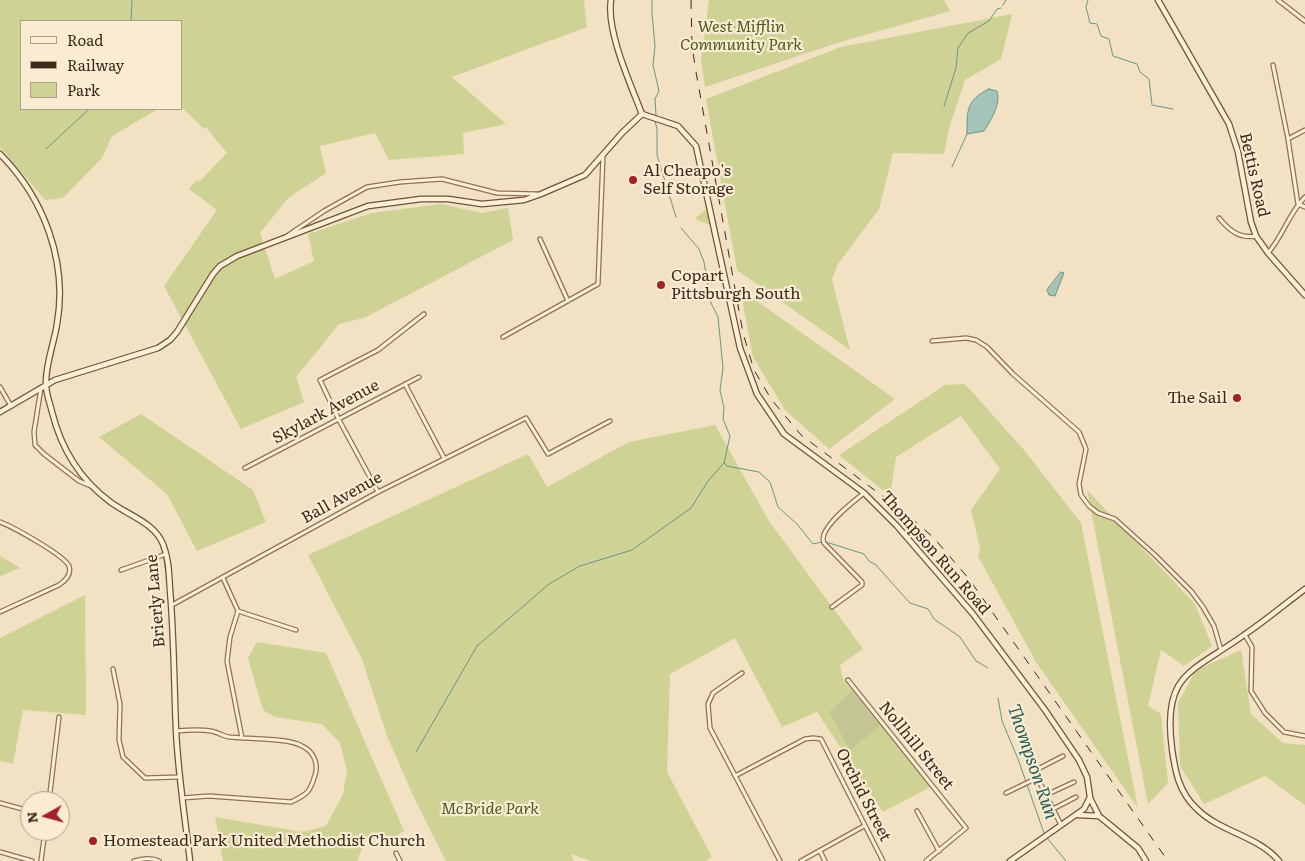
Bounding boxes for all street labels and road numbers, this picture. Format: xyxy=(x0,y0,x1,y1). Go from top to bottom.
street label: Bettis Road xyxy=(1235,131,1273,219)
street label: Skylark Avenue xyxy=(269,376,383,448)
street label: Ball Avenue xyxy=(298,468,386,528)
street label: Thompson Run Road xyxy=(876,487,994,619)
street label: Brierly Lane xyxy=(142,554,170,648)
street label: Nollhill Street xyxy=(875,698,957,794)
street label: Orchid Street xyxy=(831,745,895,845)

